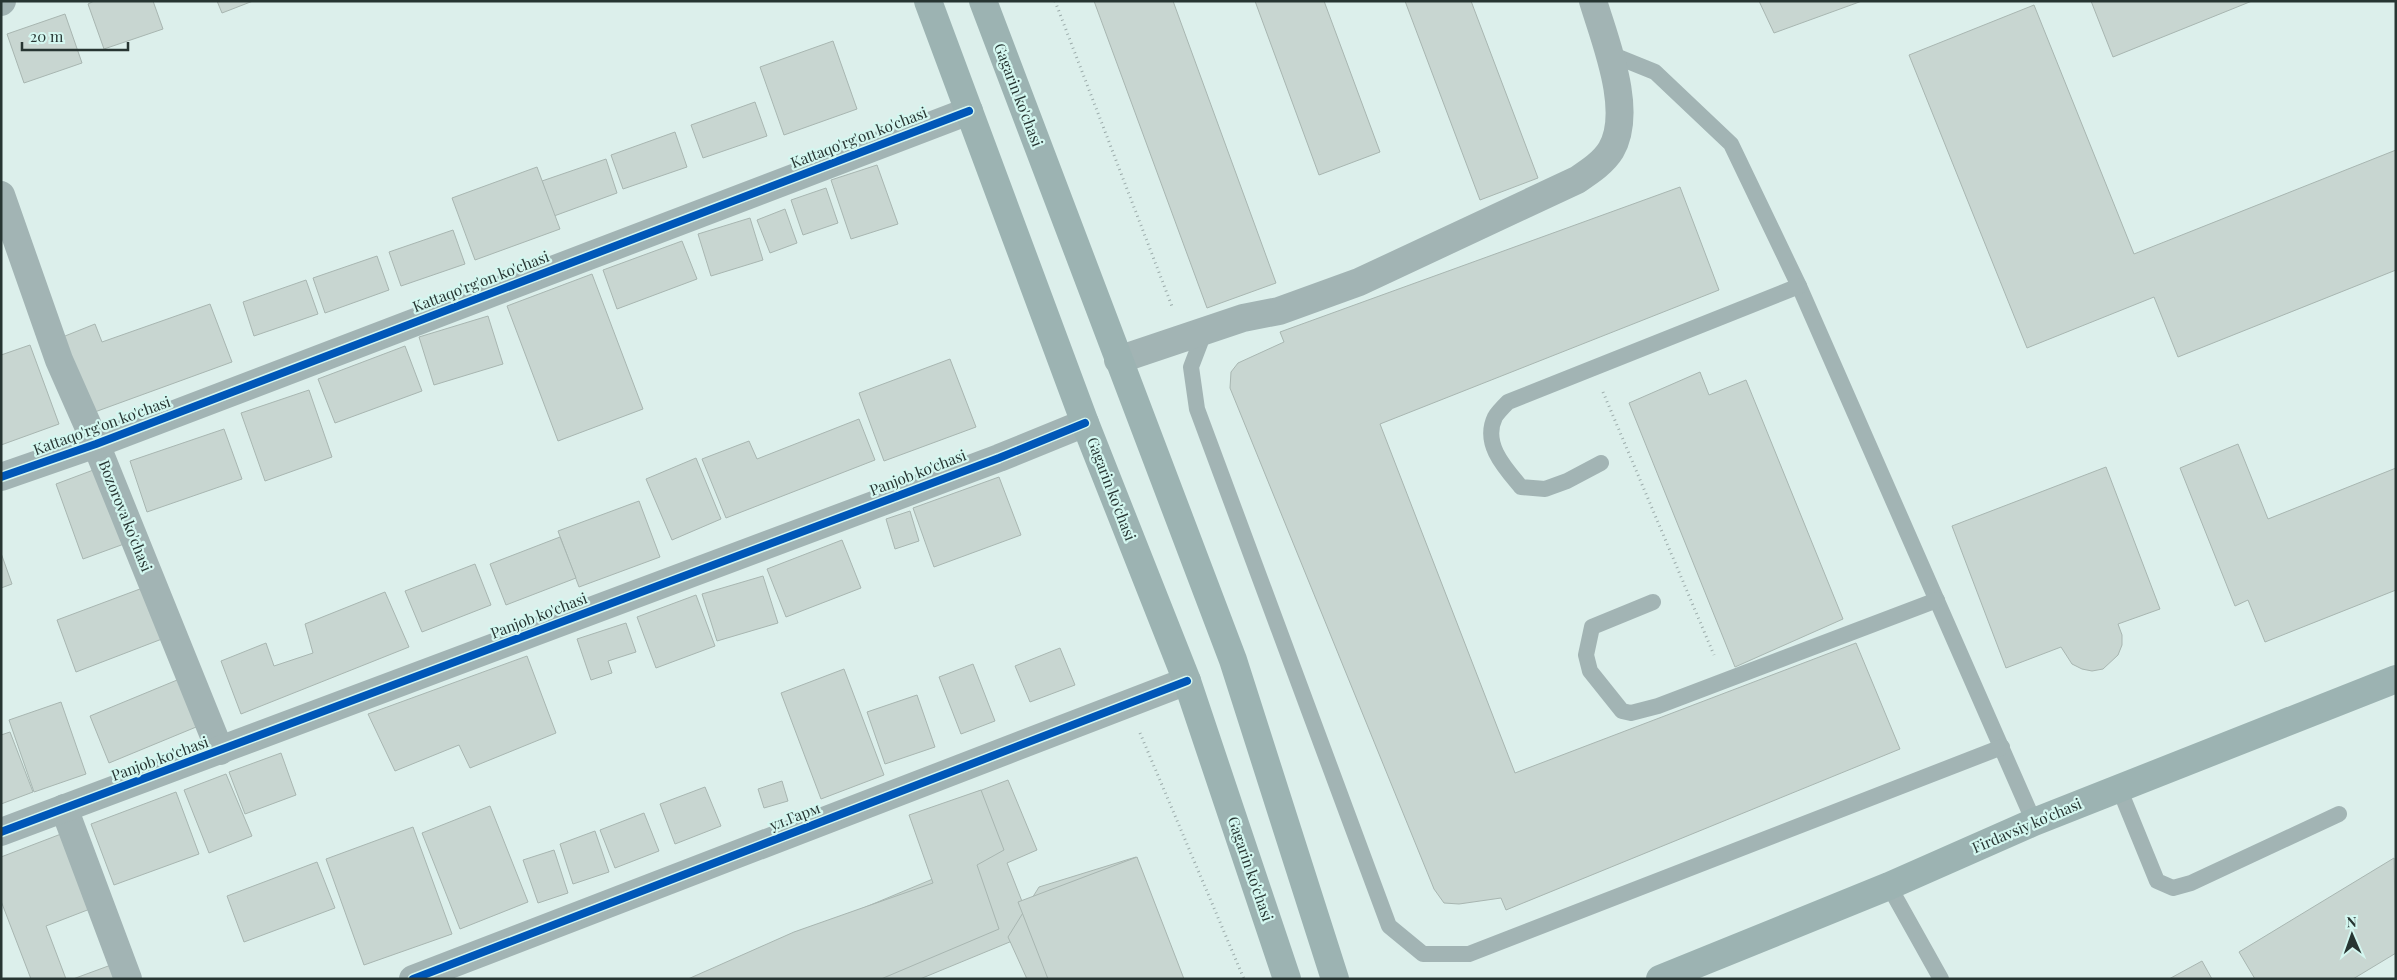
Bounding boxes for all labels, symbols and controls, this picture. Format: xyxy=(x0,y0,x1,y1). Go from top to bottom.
scale bar xyxy=(22,20,129,52)
text: 20 m xyxy=(30,26,64,46)
street label: Gagarin ko'chasi xyxy=(990,40,1048,150)
street label: Kattaqo'rg'on ko'chasi xyxy=(788,102,930,172)
street label: Kattaqo'rg'on ko'chasi xyxy=(410,246,552,316)
street label: Kattaqo'rg'on ko'chasi xyxy=(30,391,174,459)
street label: Gagarin ko'chasi xyxy=(1083,434,1141,544)
street label: Panjob ko'chasi xyxy=(866,444,969,500)
street label: Bozorova ko'chasi xyxy=(95,457,158,575)
street label: Panjob ko'chasi xyxy=(487,587,590,643)
street label: Panjob ko'chasi xyxy=(108,731,212,785)
street label: Firdavsiy ko'chasi xyxy=(1969,793,2085,857)
street label: ул.Гарм xyxy=(766,797,823,835)
street label: Gagarin ko'chasi xyxy=(1224,814,1278,924)
north arrow xyxy=(2327,910,2377,960)
text: N xyxy=(2346,912,2357,931)

